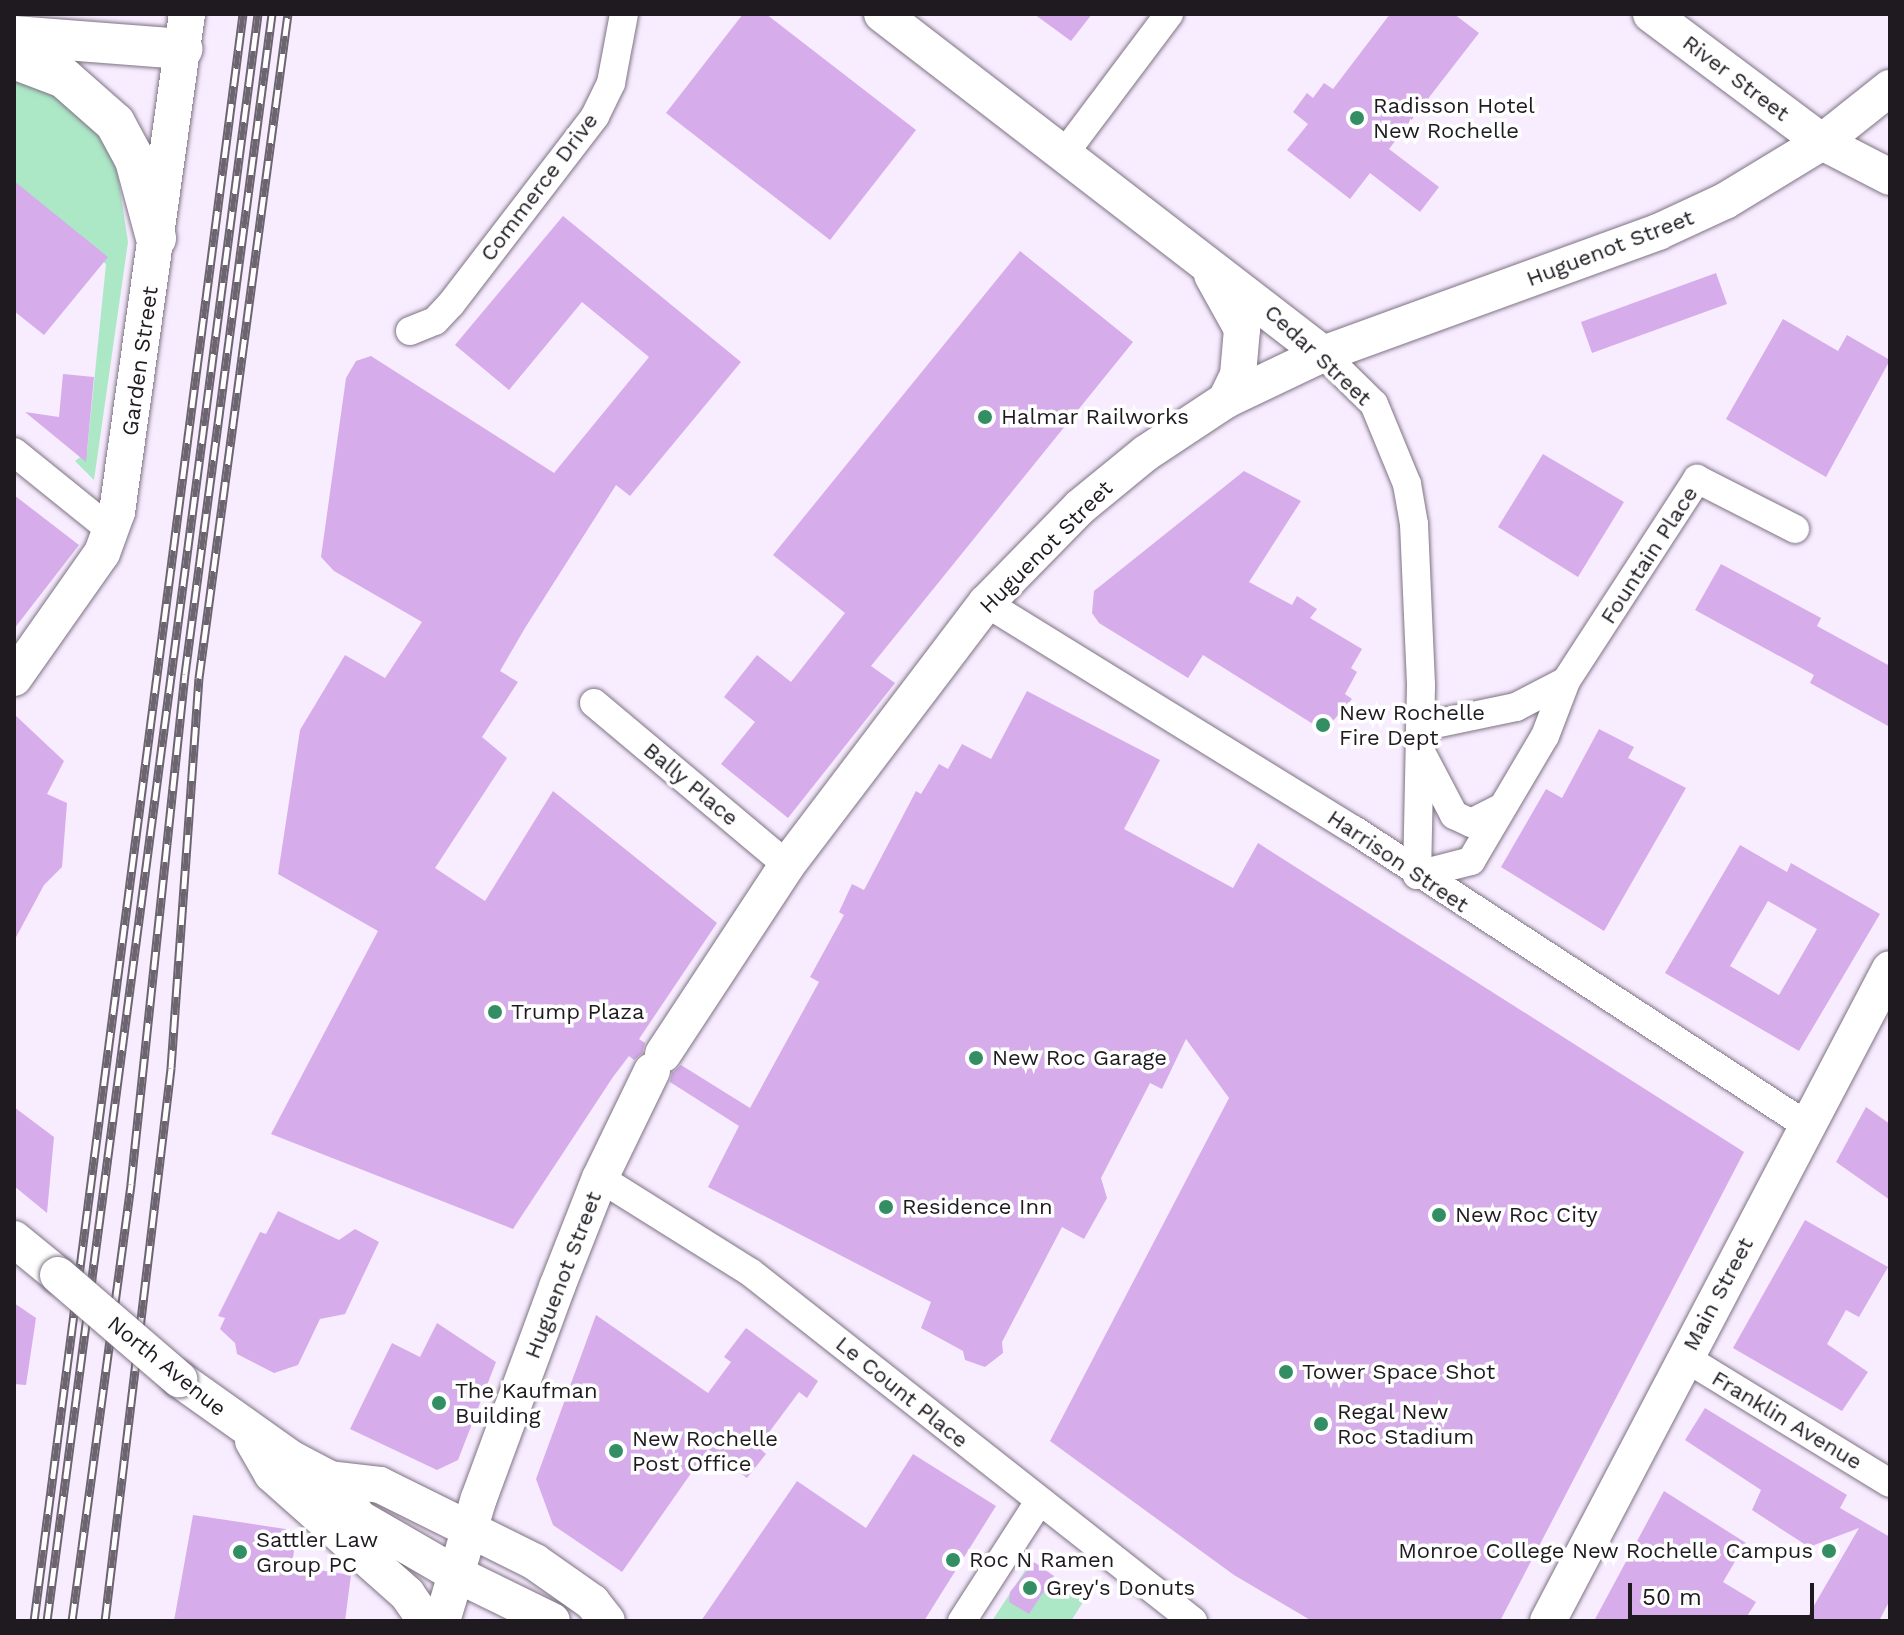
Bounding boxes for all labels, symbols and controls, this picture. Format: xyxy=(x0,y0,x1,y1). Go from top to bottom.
street label: River Street xyxy=(1677,29,1795,127)
place label: Radisson Hotel New Rochelle xyxy=(1373,92,1535,144)
street label: Commerce Drive xyxy=(475,108,603,266)
marker: Radisson Hotel New Rochelle xyxy=(1348,109,1366,127)
street label: Huguenot Street xyxy=(1523,204,1697,292)
street label: Garden Street xyxy=(116,284,164,438)
street label: Cedar Street xyxy=(1259,299,1377,411)
place label: Halmar Railworks xyxy=(1001,404,1189,430)
marker: Halmar Railworks xyxy=(976,408,994,426)
street label: Huguenot Street xyxy=(974,475,1118,619)
street label: Fountain Place xyxy=(1595,481,1703,629)
place label: New Rochelle Fire Dept xyxy=(1339,699,1486,750)
marker: New Rochelle Fire Dept xyxy=(1314,716,1332,734)
street label: Bally Place xyxy=(638,737,744,831)
street label: Harrison Street xyxy=(1322,804,1474,918)
place label: Trump Plaza xyxy=(511,999,644,1025)
marker: Trump Plaza xyxy=(486,1003,504,1021)
place label: New Roc Garage xyxy=(992,1045,1167,1071)
marker: New Roc Garage xyxy=(967,1049,985,1067)
street label: Huguenot Street xyxy=(519,1188,607,1362)
place label: Residence Inn xyxy=(902,1194,1053,1220)
marker: Residence Inn xyxy=(877,1198,895,1216)
place label: New Roc City xyxy=(1455,1202,1598,1228)
marker: New Roc City xyxy=(1430,1206,1448,1224)
street label: Main Street xyxy=(1677,1233,1759,1355)
street label: North Avenue xyxy=(102,1310,232,1422)
street label: Le Count Place xyxy=(830,1331,974,1453)
place label: Tower Space Shot xyxy=(1302,1359,1496,1385)
marker: Tower Space Shot xyxy=(1277,1363,1295,1381)
street label: Franklin Avenue xyxy=(1707,1365,1867,1475)
place label: The Kaufman Building xyxy=(455,1377,597,1428)
marker: The Kaufman Building xyxy=(430,1394,448,1412)
place label: Regal New Roc Stadium xyxy=(1337,1398,1474,1450)
marker: Regal New Roc Stadium xyxy=(1312,1415,1330,1433)
place label: New Rochelle Post Office xyxy=(632,1425,779,1476)
marker: New Rochelle Post Office xyxy=(607,1442,625,1460)
place label: Sattler Law Group PC xyxy=(256,1526,379,1578)
place label: Monroe College New Rochelle Campus xyxy=(1398,1538,1813,1564)
marker: Monroe College New Rochelle Campus xyxy=(1820,1542,1838,1560)
marker: Sattler Law Group PC xyxy=(231,1543,249,1561)
place label: Roc N Ramen xyxy=(969,1547,1114,1573)
marker: Roc N Ramen xyxy=(944,1551,962,1569)
scale bar xyxy=(1632,1567,1818,1617)
place label: Grey's Donuts xyxy=(1046,1575,1195,1601)
marker: Grey's Donuts xyxy=(1021,1579,1039,1597)
text: 50 m xyxy=(1642,1583,1702,1611)

